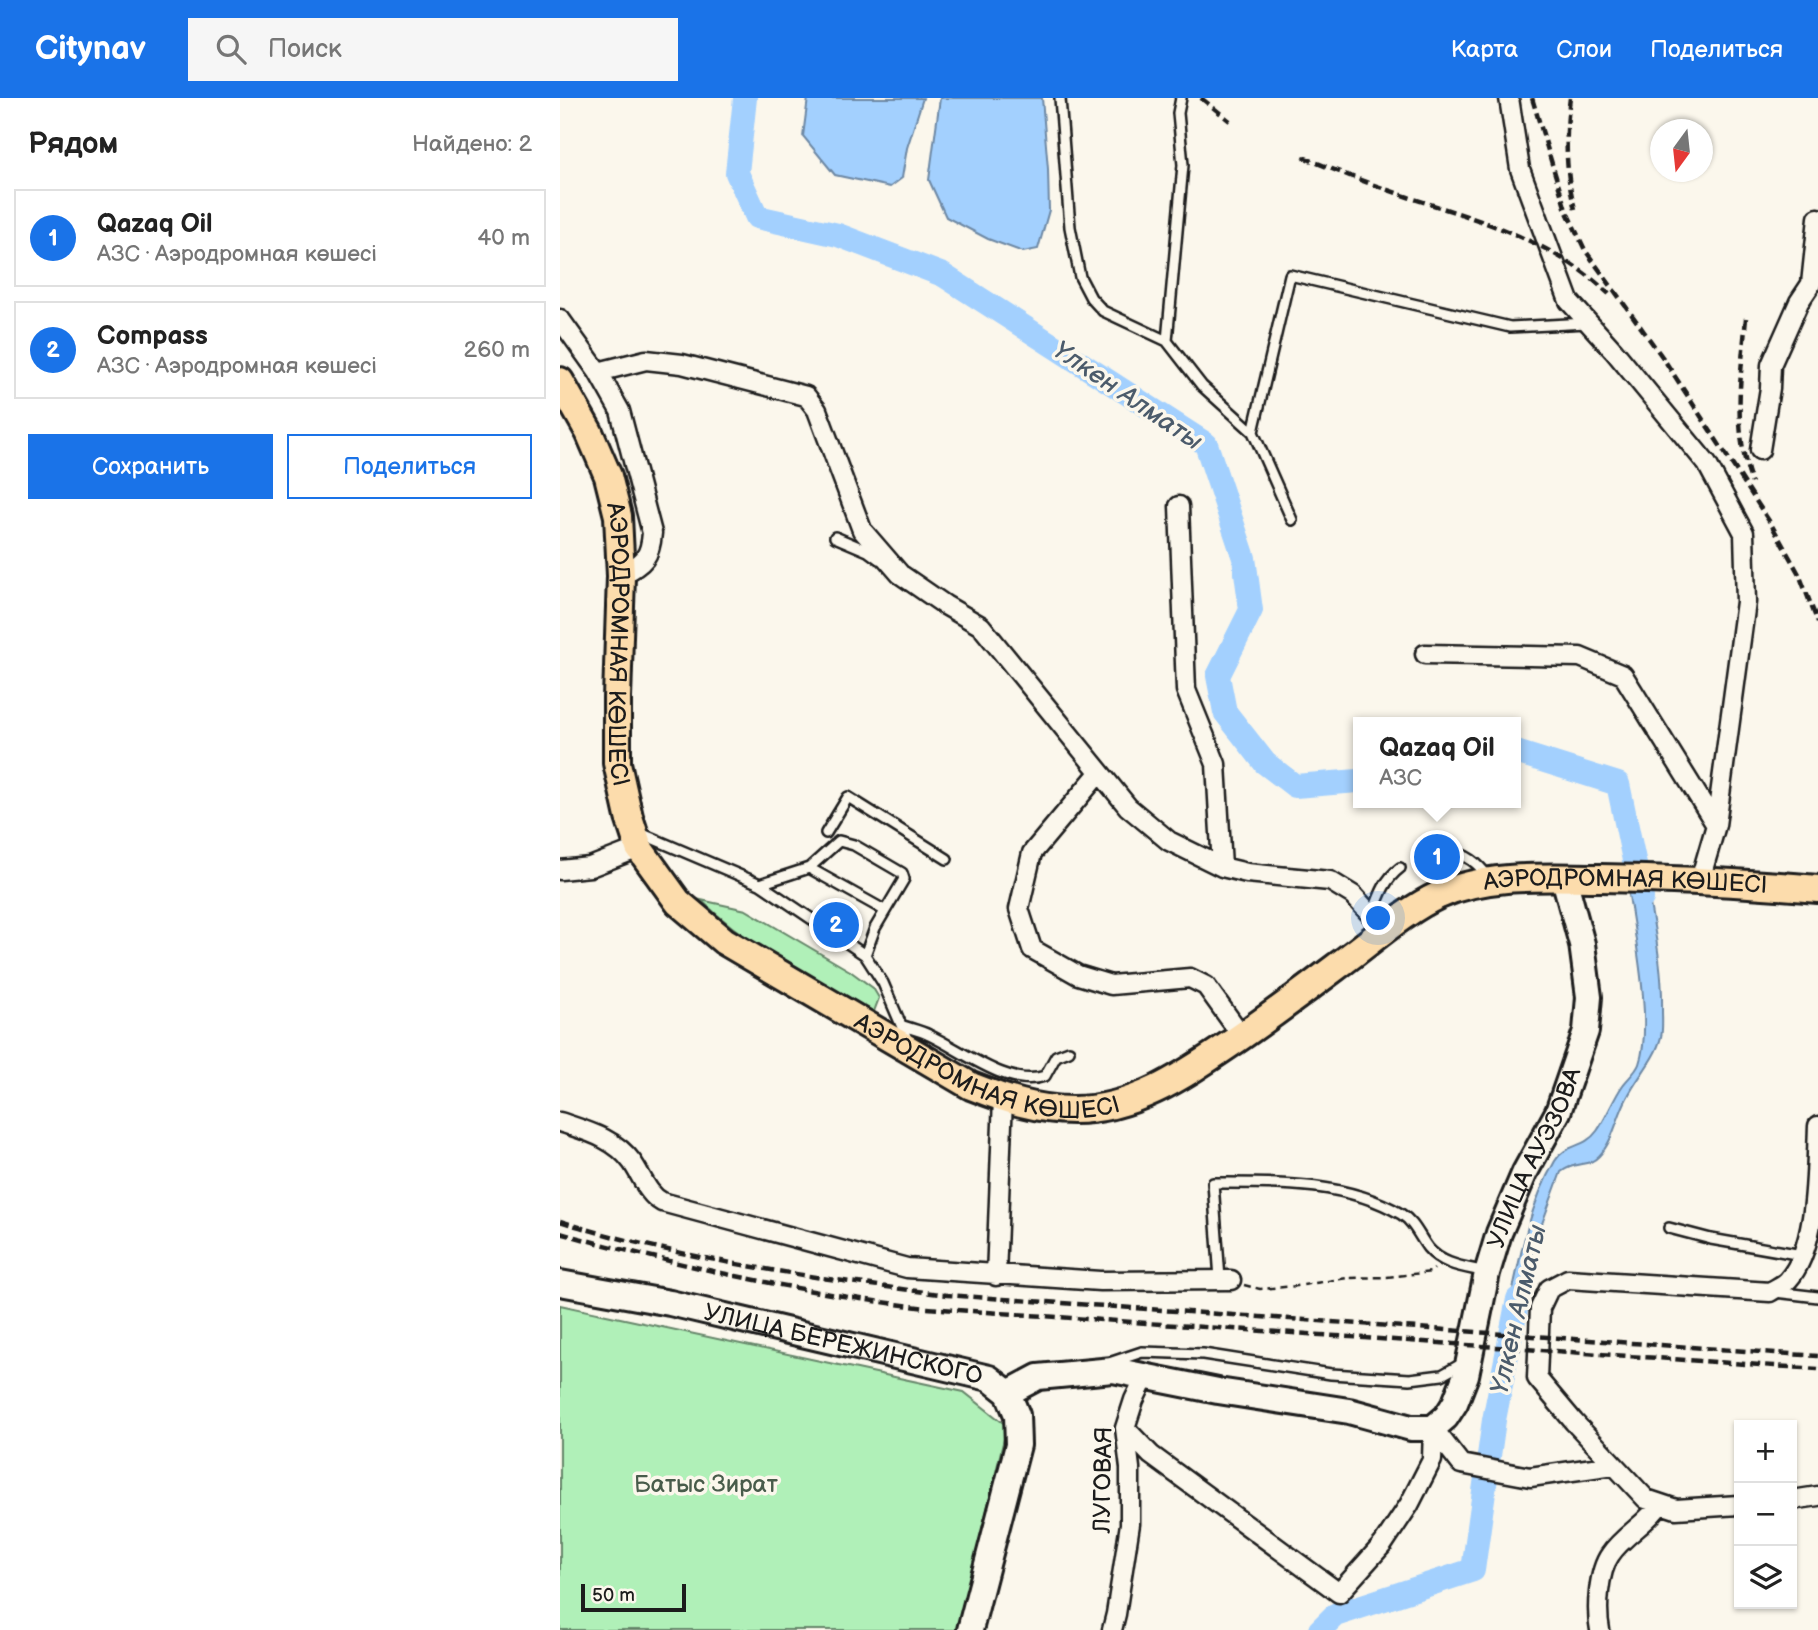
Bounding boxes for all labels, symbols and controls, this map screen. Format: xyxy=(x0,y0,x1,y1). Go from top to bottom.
search box xyxy=(188,18,678,81)
text: Citynav xyxy=(35,29,146,69)
icon: search xyxy=(212,30,250,68)
text: Поиск xyxy=(268,34,342,65)
text: Карта xyxy=(1451,35,1518,64)
text: Слои xyxy=(1556,35,1612,64)
text: Поделиться xyxy=(1650,35,1783,64)
north arrow xyxy=(1650,119,1713,182)
text: Рядом xyxy=(28,126,118,162)
text: Найдено: 2 xyxy=(412,130,532,158)
text: Qazaq Oil xyxy=(97,209,213,240)
text: 1 xyxy=(48,224,58,252)
text: 40 m xyxy=(477,224,530,252)
text: АЗС · Аэродромная көшесі xyxy=(97,240,377,268)
text: Compass xyxy=(97,321,208,352)
water label: Үлкен Алматы xyxy=(1046,335,1208,458)
text: 2 xyxy=(46,336,60,364)
text: 260 m xyxy=(464,336,530,364)
text: АЗС · Аэродромная көшесі xyxy=(97,352,377,380)
button: Сохранить xyxy=(28,434,273,499)
button: Поделиться xyxy=(287,434,532,499)
street label: АЭРОДРОМНАЯ КӨШЕСІ xyxy=(600,498,636,789)
popup xyxy=(1353,717,1521,808)
text: Qazaq Oil xyxy=(1379,733,1495,764)
text: АЗС xyxy=(1379,764,1422,792)
pin: 1 xyxy=(1414,831,1460,883)
street label: АЭРОДРОМНАЯ КӨШЕСІ xyxy=(1480,863,1768,900)
pin: 2 xyxy=(813,899,859,951)
your location xyxy=(1361,901,1395,935)
street label: АЭРОДРОМНАЯ КӨШЕСІ xyxy=(849,1006,1123,1125)
street label: УЛИЦА АУЭЗОВА xyxy=(1481,1063,1587,1251)
water label: Үлкен Алматы xyxy=(1484,1222,1554,1398)
street label: УЛИЦА БЕРЕЖИНСКОГО xyxy=(701,1297,986,1391)
map controls xyxy=(1734,1420,1797,1609)
button: + xyxy=(1734,1420,1797,1483)
street label: ЛУГОВАЯ xyxy=(1088,1426,1118,1535)
park label: Батыс Зират xyxy=(634,1470,778,1499)
button: − xyxy=(1734,1483,1797,1546)
button: layers xyxy=(1734,1546,1797,1609)
scale bar xyxy=(581,1581,686,1613)
text: 50 m xyxy=(592,1584,635,1607)

